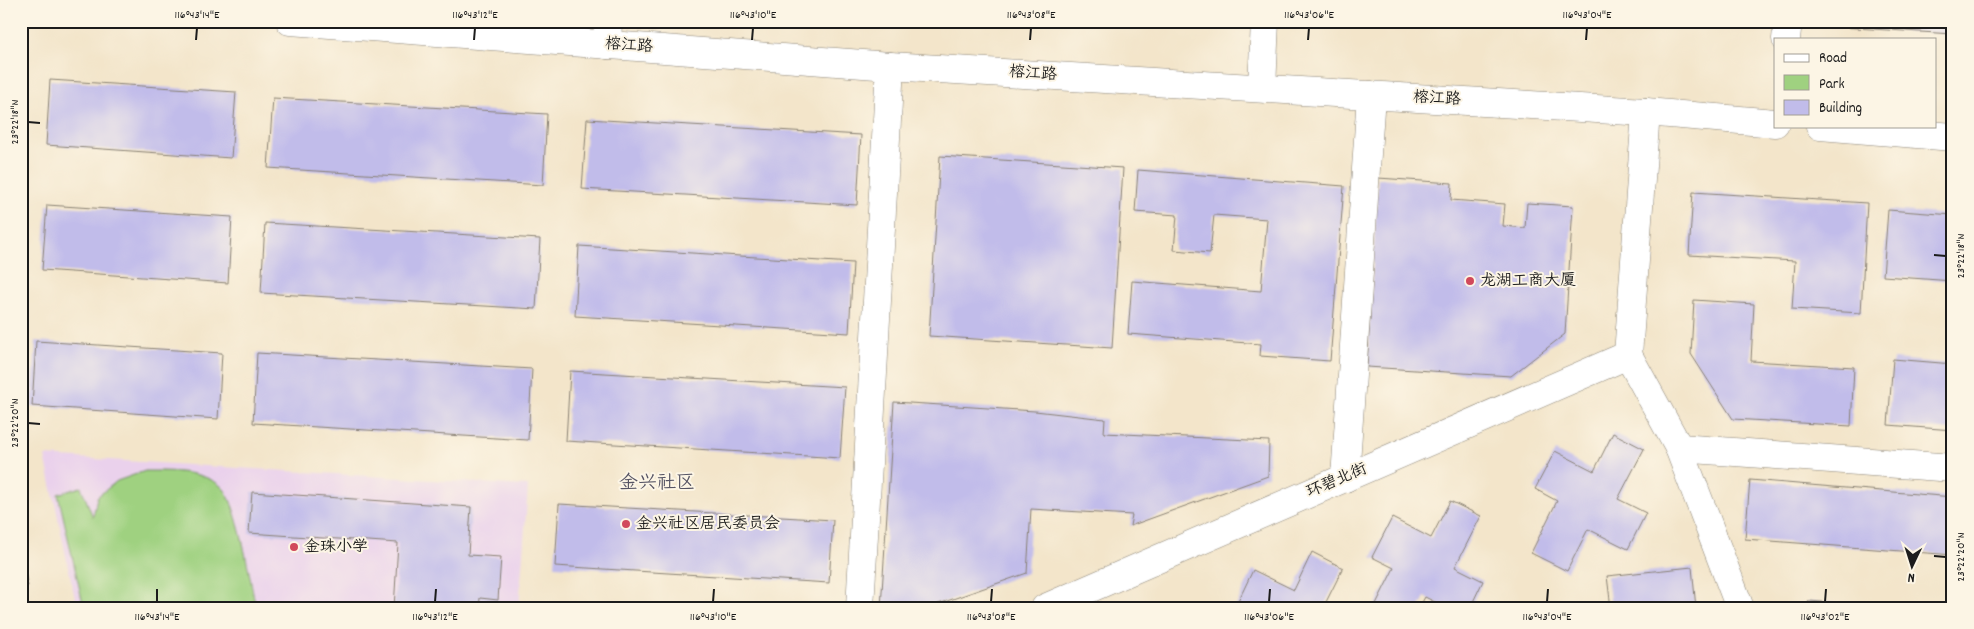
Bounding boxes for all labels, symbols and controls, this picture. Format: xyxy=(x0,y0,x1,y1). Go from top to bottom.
text: 116°43'14"E xyxy=(175,7,220,24)
text: 116°43'12"E xyxy=(452,7,498,24)
text: 116°43'10"E xyxy=(730,7,777,24)
text: 116°43'08"E xyxy=(1007,7,1056,24)
text: 116°43'06"E xyxy=(1284,7,1334,24)
text: 116°43'04"E xyxy=(1563,7,1612,24)
street label: 榕江路 xyxy=(604,33,654,59)
legend xyxy=(1774,38,1936,128)
text: Road xyxy=(1819,48,1847,70)
street label: 榕江路 xyxy=(1008,61,1058,87)
text: Park xyxy=(1819,74,1845,96)
street label: 榕江路 xyxy=(1412,86,1462,112)
text: Building xyxy=(1819,98,1862,120)
text: 23°22'18"N xyxy=(7,99,24,144)
text: 23°22'18"N xyxy=(1953,233,1970,278)
place label: 龙湖工商大厦 xyxy=(1480,270,1576,293)
marker: 龙湖工商大厦 xyxy=(1464,275,1476,287)
text: 23°22'20"N xyxy=(7,398,24,448)
street label: 环碧北街 xyxy=(1303,458,1371,504)
district label: 金兴社区 xyxy=(619,471,695,498)
place label: 金兴社区居民委员会 xyxy=(636,513,780,536)
marker: 金兴社区居民委员会 xyxy=(620,518,632,530)
text: 23°22'20"N xyxy=(1953,532,1970,582)
place label: 金珠小学 xyxy=(304,536,368,559)
marker: 金珠小学 xyxy=(288,541,300,553)
north arrow xyxy=(1886,542,1936,592)
text: N xyxy=(1907,567,1915,587)
text: 116°43'14"E xyxy=(135,609,180,626)
text: 116°43'12"E xyxy=(412,609,458,626)
text: 116°43'10"E xyxy=(690,609,737,626)
text: 116°43'08"E xyxy=(967,609,1016,626)
text: 116°43'06"E xyxy=(1244,609,1294,626)
text: 116°43'04"E xyxy=(1523,609,1572,626)
text: 116°43'02"E xyxy=(1800,609,1850,626)

